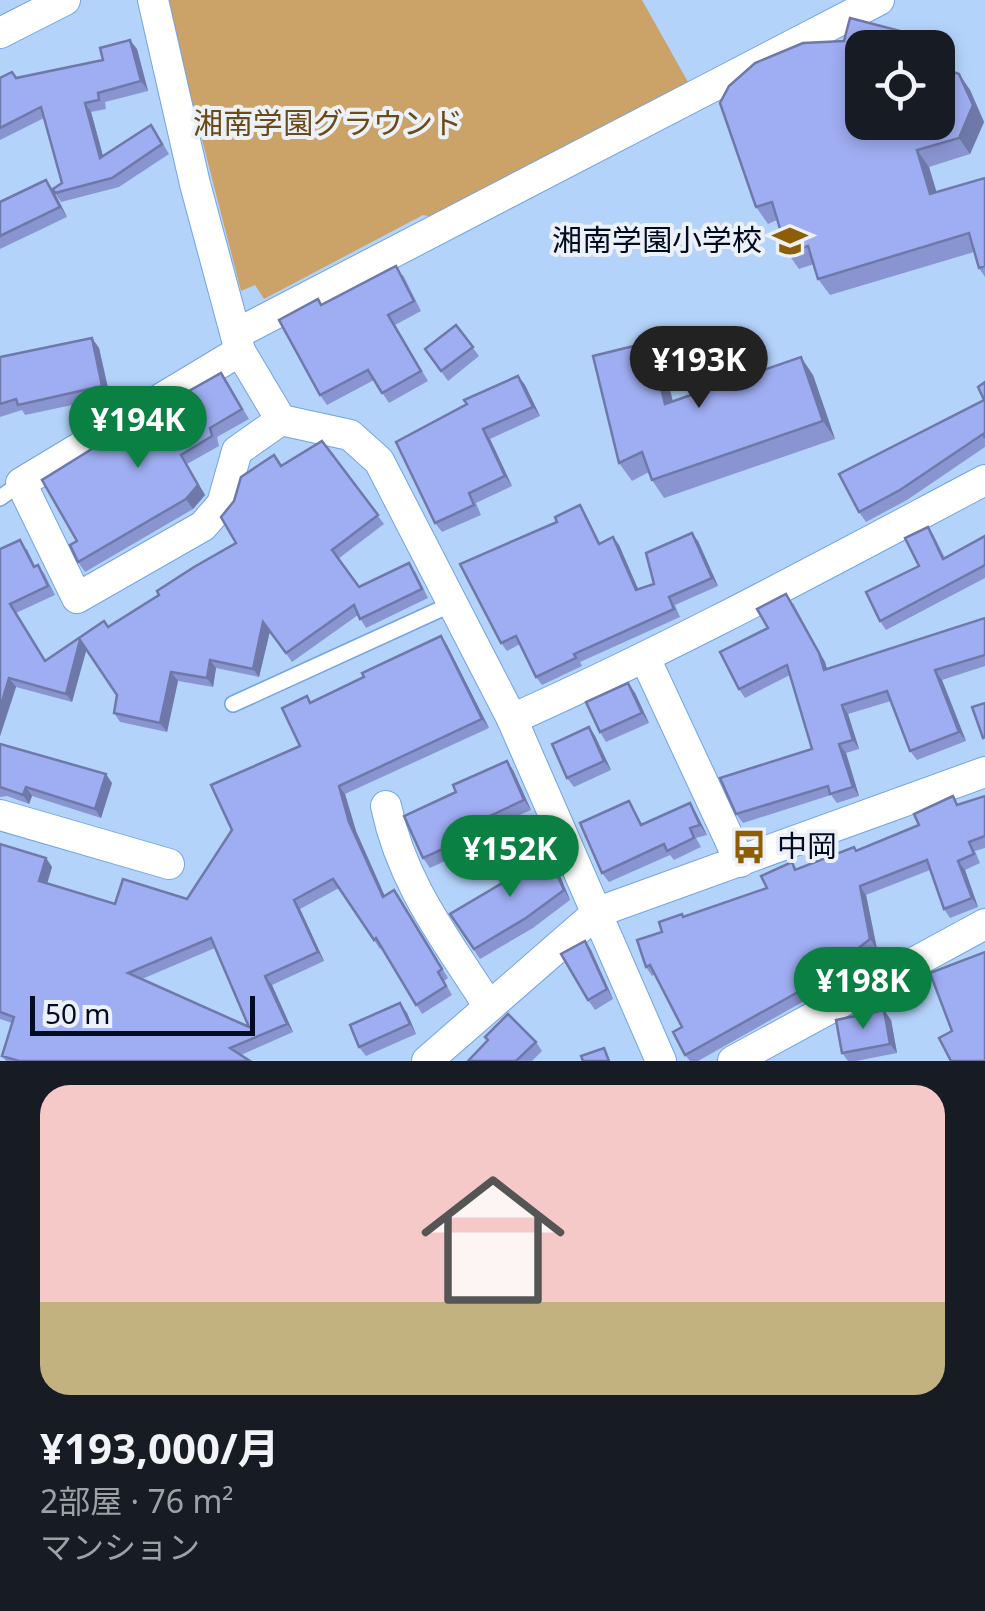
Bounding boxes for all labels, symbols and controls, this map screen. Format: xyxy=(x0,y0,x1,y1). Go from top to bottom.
map controls xyxy=(845,30,955,140)
button: locate xyxy=(845,30,955,140)
park label: 湘南学園グラウンド xyxy=(193,102,463,143)
place label: 湘南学園小学校 xyxy=(552,219,762,260)
school or university icon: 湘南学園小学校 xyxy=(771,222,809,260)
pin: ¥193K xyxy=(629,326,769,411)
text: ¥193K xyxy=(652,337,746,380)
pin: ¥194K xyxy=(68,386,208,471)
text: ¥194K xyxy=(91,397,185,440)
pin: ¥152K xyxy=(440,815,580,900)
place label: 中岡 xyxy=(777,825,837,866)
text: ¥152K xyxy=(463,826,557,869)
bus stop icon: 中岡 xyxy=(730,828,768,866)
pin: ¥198K xyxy=(793,947,933,1032)
text: ¥198K xyxy=(816,958,910,1001)
scale bar xyxy=(30,991,255,1036)
text: 50 m xyxy=(45,994,111,1032)
icon: home xyxy=(403,1150,583,1330)
text: ¥193,000/月 xyxy=(40,1419,280,1476)
text: 2部屋 · 76 m² xyxy=(40,1479,234,1522)
text: マンション xyxy=(40,1525,200,1568)

